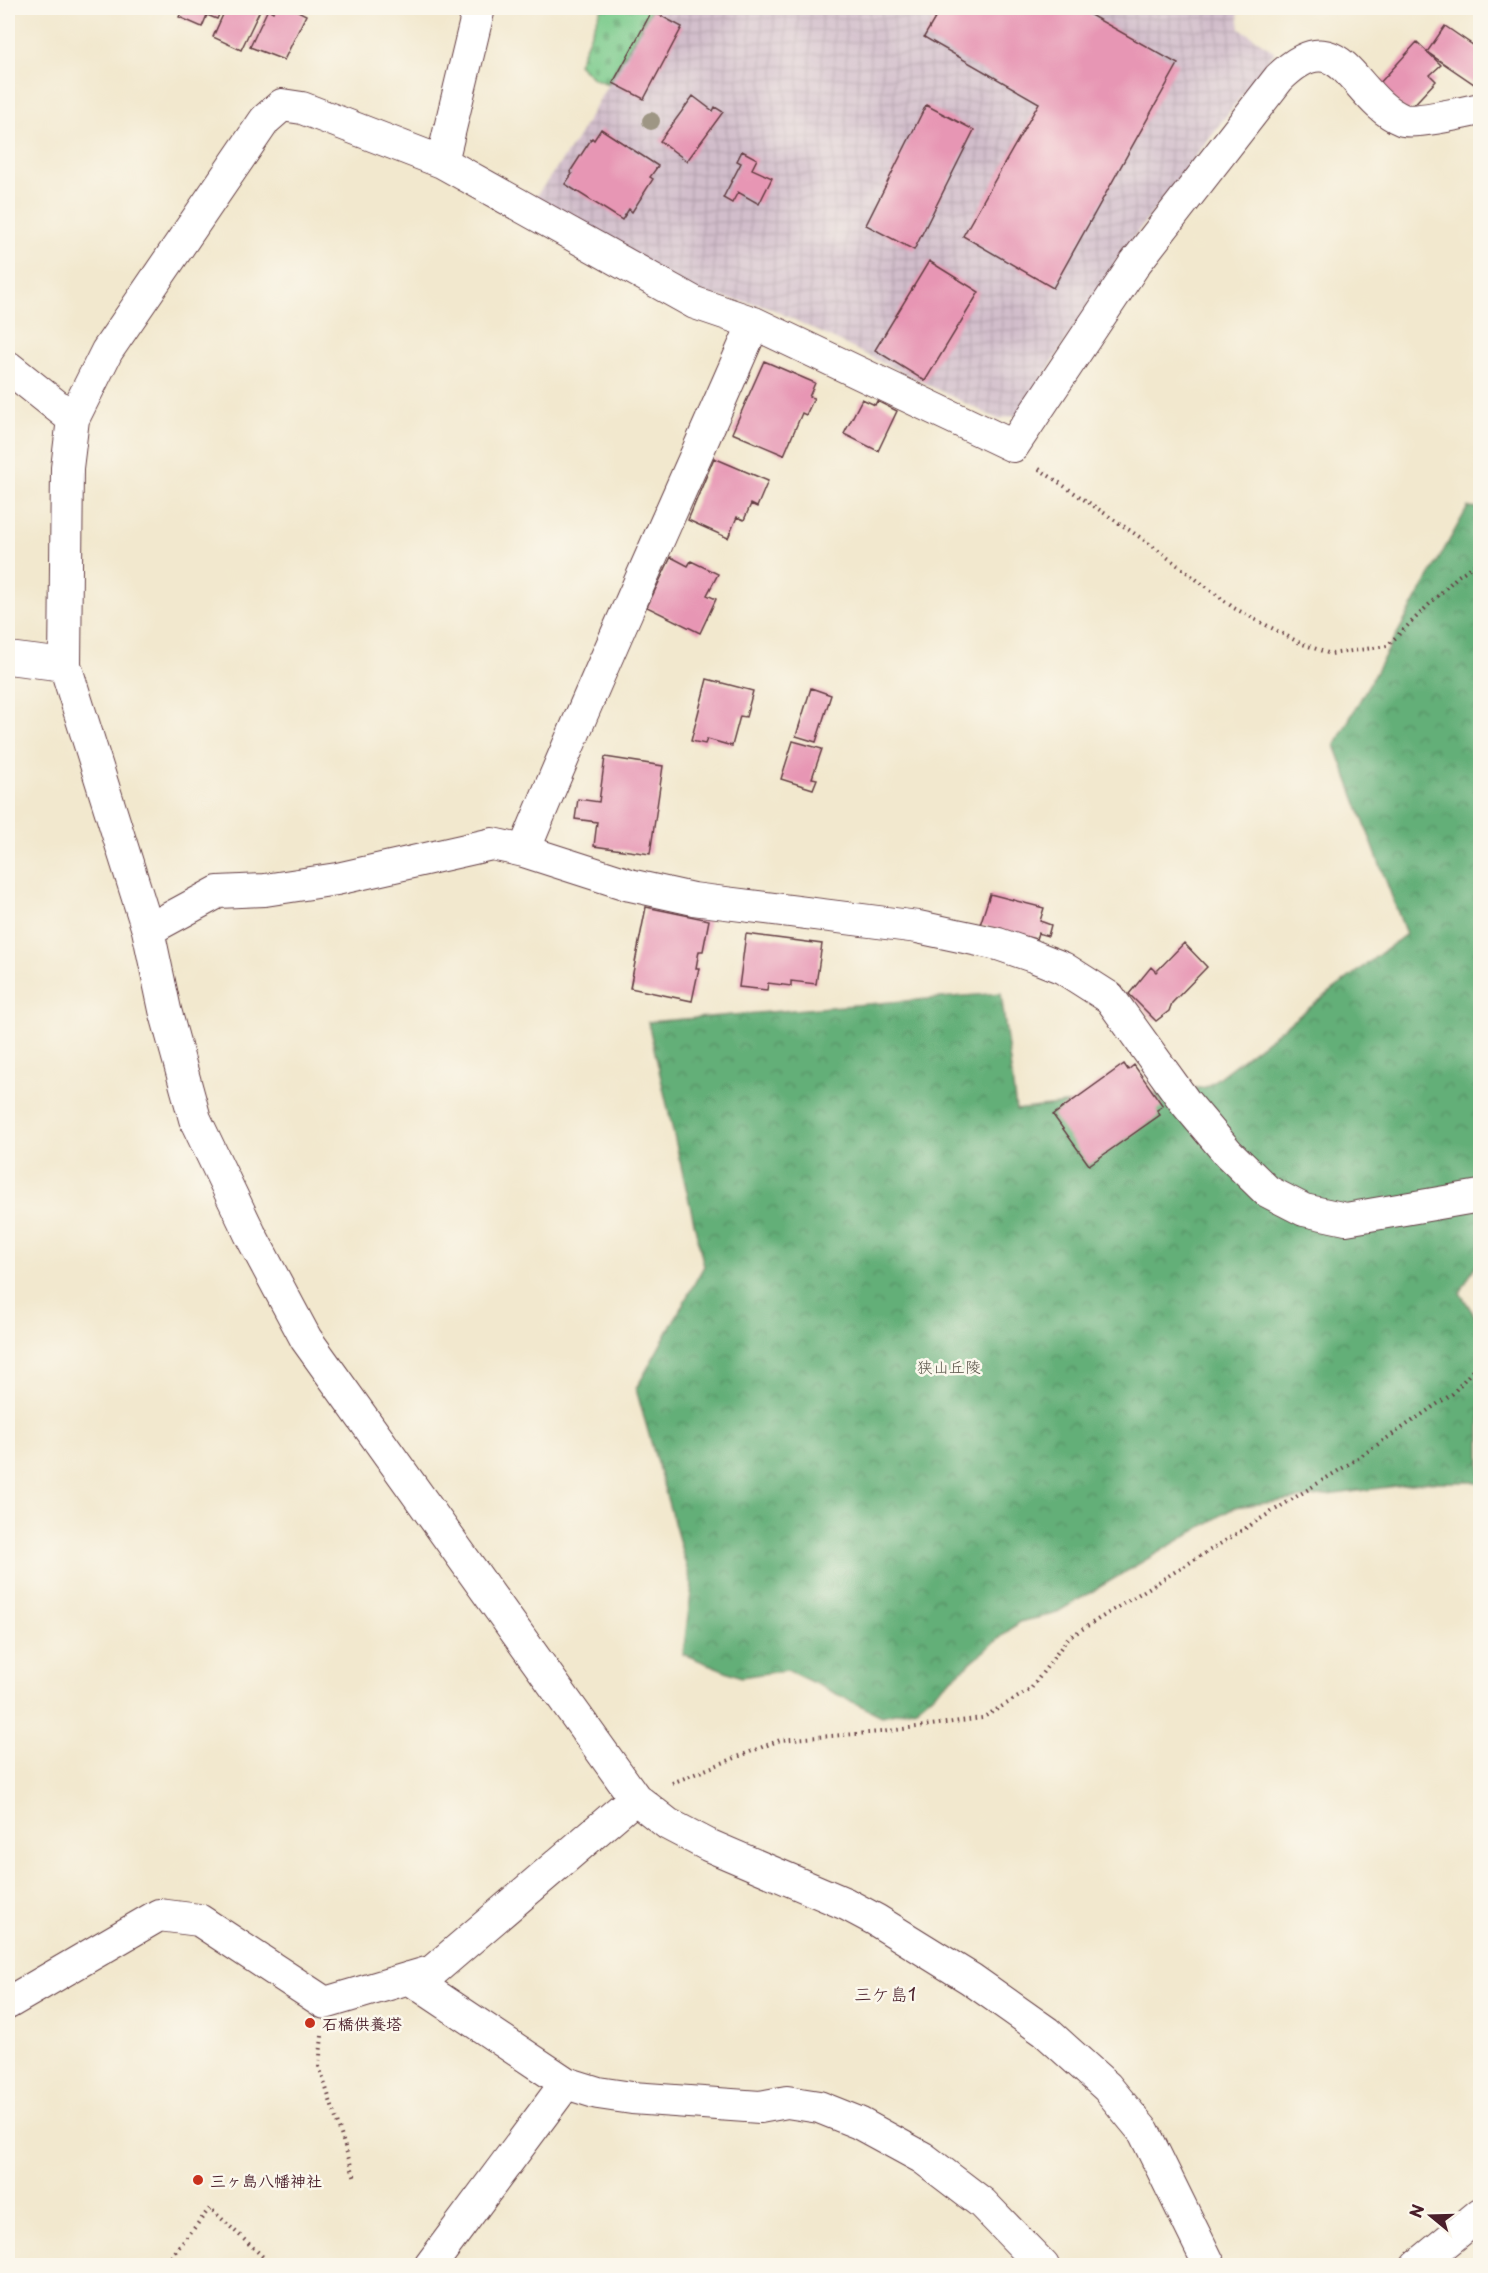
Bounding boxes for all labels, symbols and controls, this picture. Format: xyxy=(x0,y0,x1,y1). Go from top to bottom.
park label: 狭山丘陵 xyxy=(917,1354,981,1378)
district label: 三ケ島1 xyxy=(854,1980,916,2007)
place label: 石橋供養塔 xyxy=(322,2011,402,2035)
marker: 石橋供養塔 xyxy=(303,2016,317,2030)
place label: 三ヶ島八幡神社 xyxy=(210,2168,322,2192)
marker: 三ヶ島八幡神社 xyxy=(191,2173,205,2187)
north arrow xyxy=(1401,2186,1461,2246)
text: N xyxy=(1402,2201,1429,2221)

